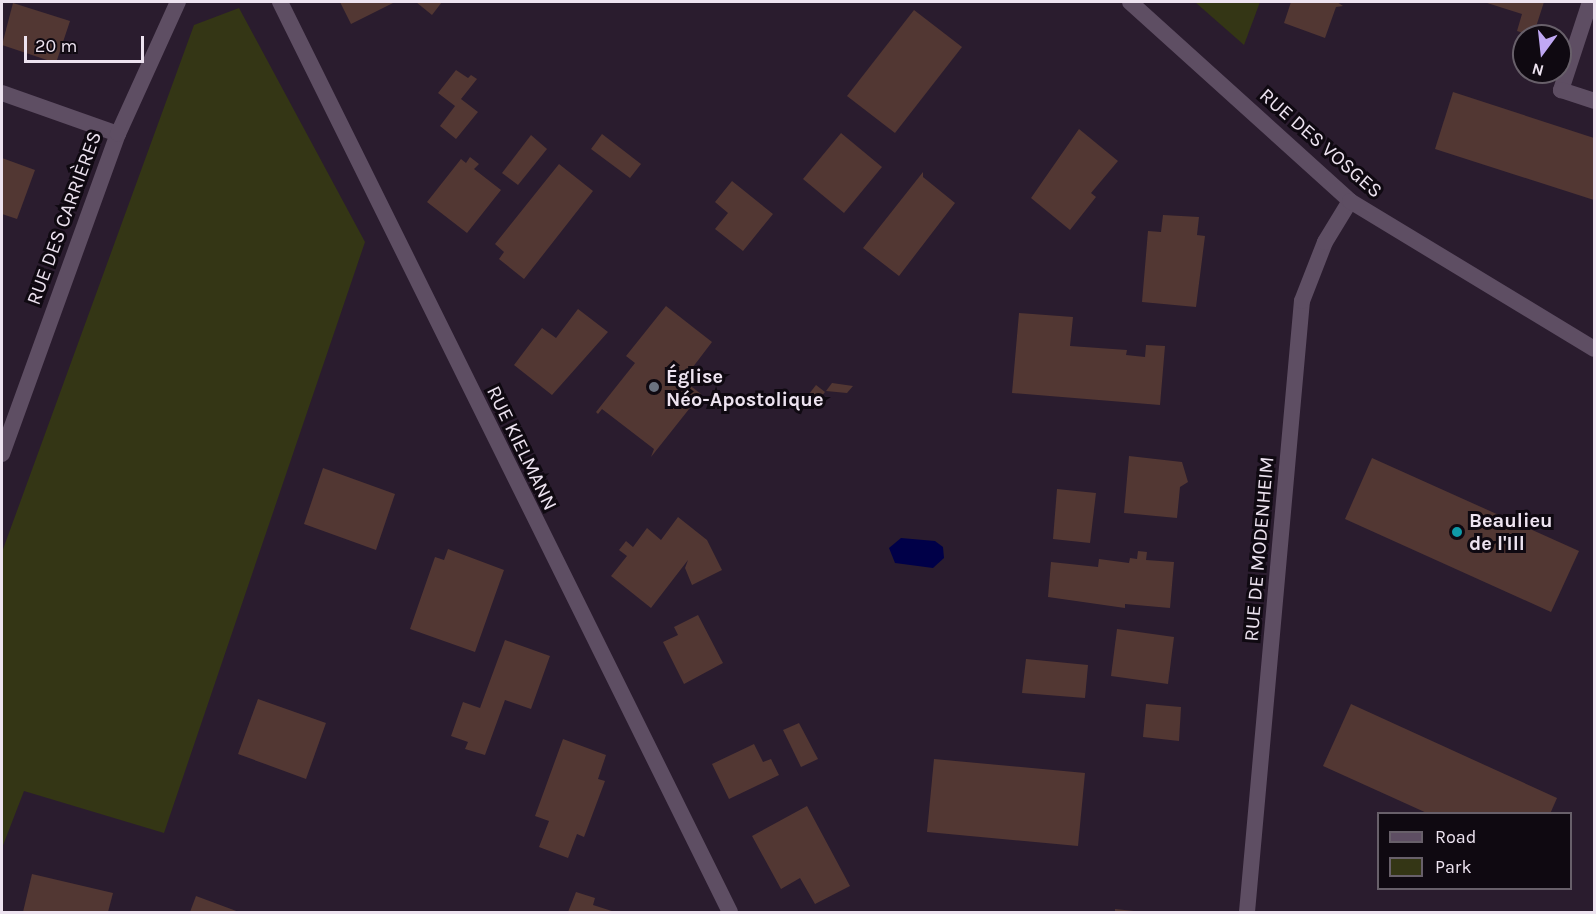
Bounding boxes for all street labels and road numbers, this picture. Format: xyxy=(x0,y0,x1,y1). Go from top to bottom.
street label: RUE DES VOSGES xyxy=(1255,83,1387,203)
street label: RUE DES CARRIÈRES xyxy=(21,128,107,308)
street label: RUE KIELMANN xyxy=(482,382,562,514)
street label: RUE DE MODENHEIM xyxy=(1239,456,1279,642)

